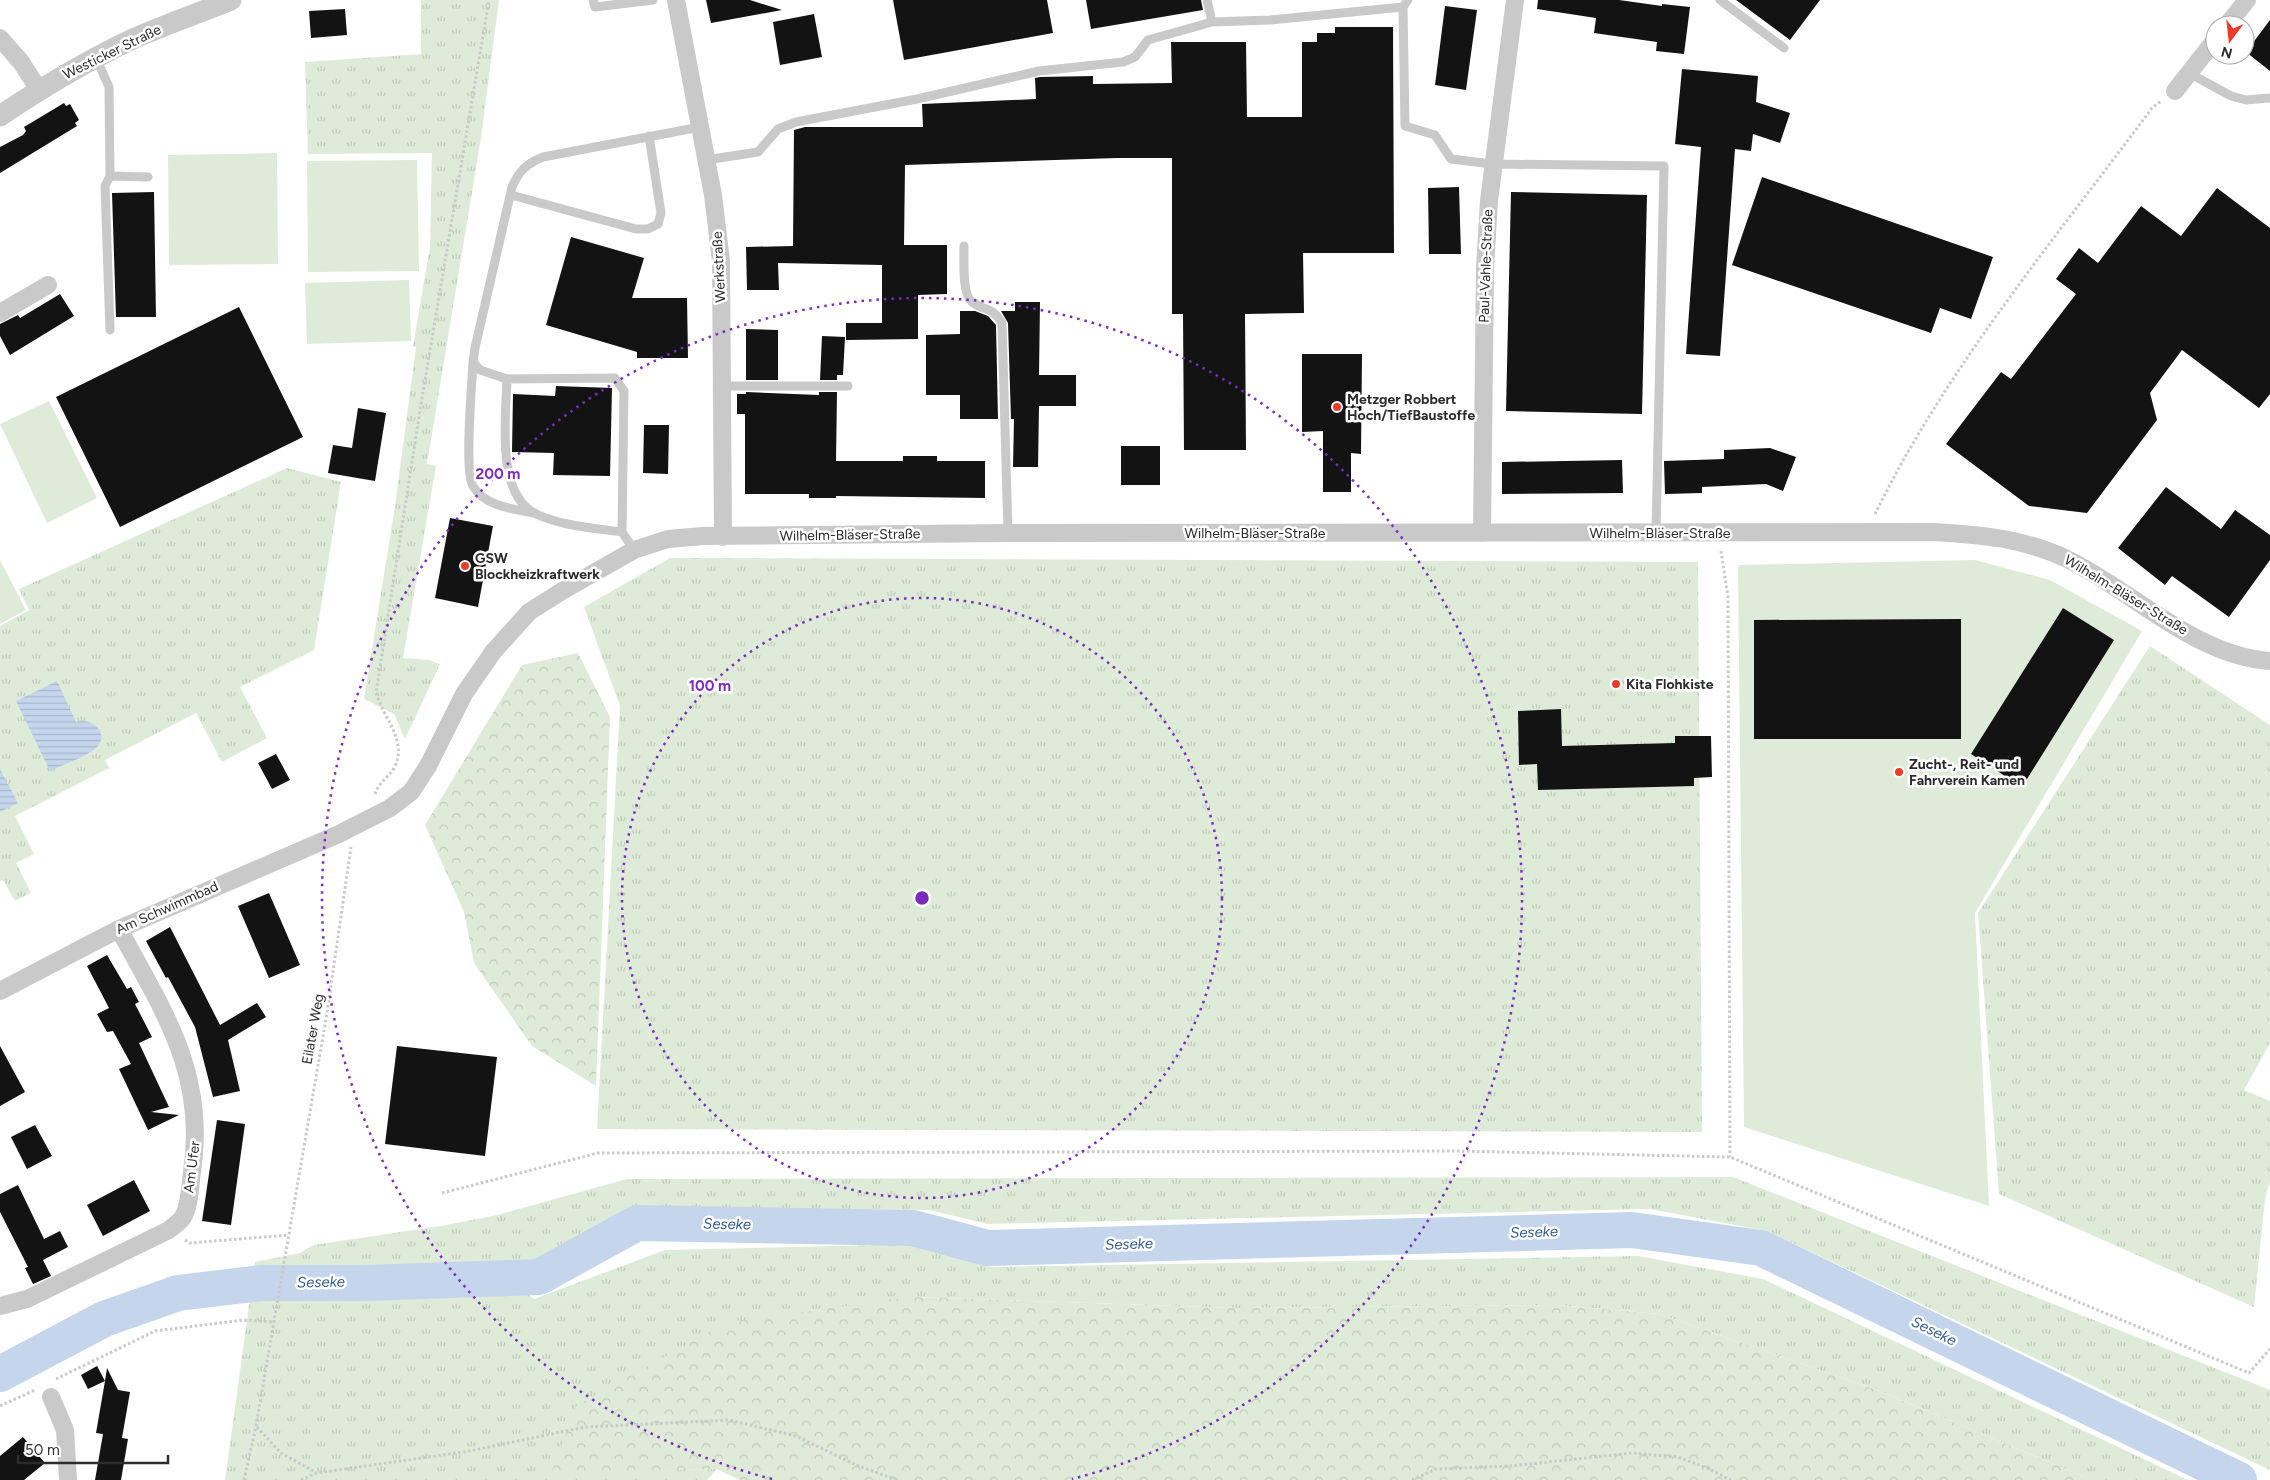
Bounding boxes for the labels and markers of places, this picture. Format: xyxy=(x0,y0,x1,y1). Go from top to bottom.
place label: Metzger Robbert Hoch/TiefBaustoffe xyxy=(1347,391,1475,424)
marker: Metzger Robbert Hoch/TiefBaustoffe xyxy=(1331,401,1343,413)
place label: GSW Blockheizkraftwerk xyxy=(475,550,600,583)
marker: GSW Blockheizkraftwerk xyxy=(459,560,471,572)
place label: Kita Flohkiste xyxy=(1626,676,1714,693)
marker: Kita Flohkiste xyxy=(1610,678,1622,690)
place label: Zucht-, Reit- und Fahrverein Kamen xyxy=(1909,756,2025,789)
marker: Zucht-, Reit- und Fahrverein Kamen xyxy=(1893,766,1905,778)
centre of rings xyxy=(913,889,931,907)

